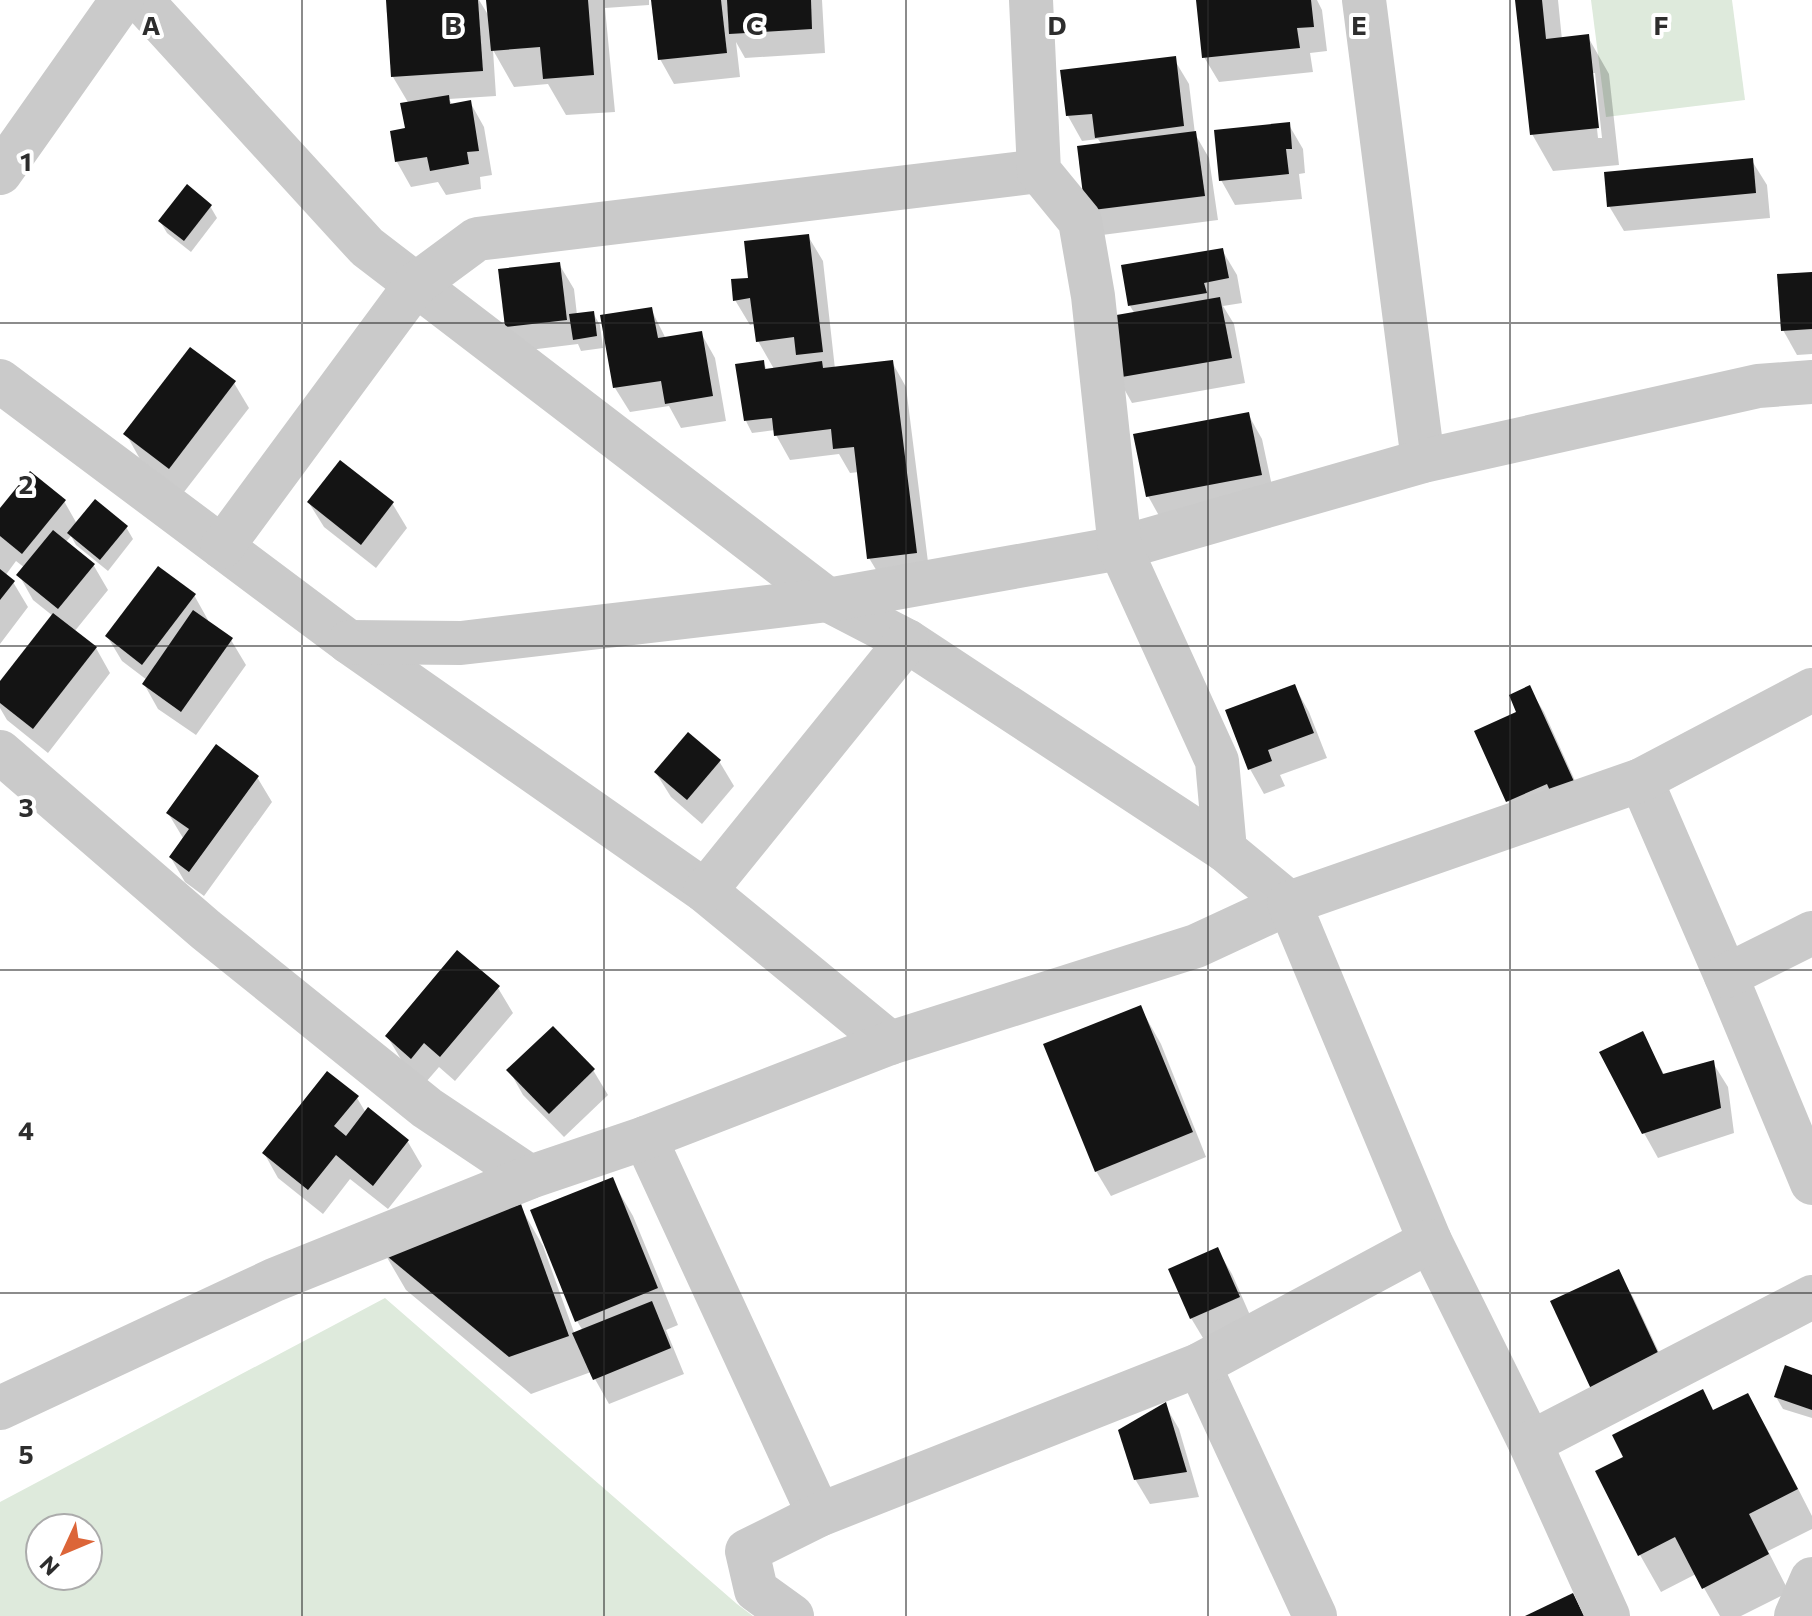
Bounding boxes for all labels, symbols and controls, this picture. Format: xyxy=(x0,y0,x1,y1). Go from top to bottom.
text: A xyxy=(142,9,161,40)
text: B xyxy=(444,9,462,40)
text: C xyxy=(746,9,764,40)
text: D xyxy=(1047,9,1067,40)
text: E xyxy=(1351,9,1367,40)
text: F xyxy=(1653,9,1669,40)
text: 1 xyxy=(20,145,32,176)
text: 2 xyxy=(19,468,33,499)
text: 3 xyxy=(18,791,34,822)
text: 4 xyxy=(18,1114,34,1145)
text: 5 xyxy=(18,1438,34,1469)
north arrow xyxy=(24,1512,104,1592)
text: N xyxy=(34,1551,65,1582)

